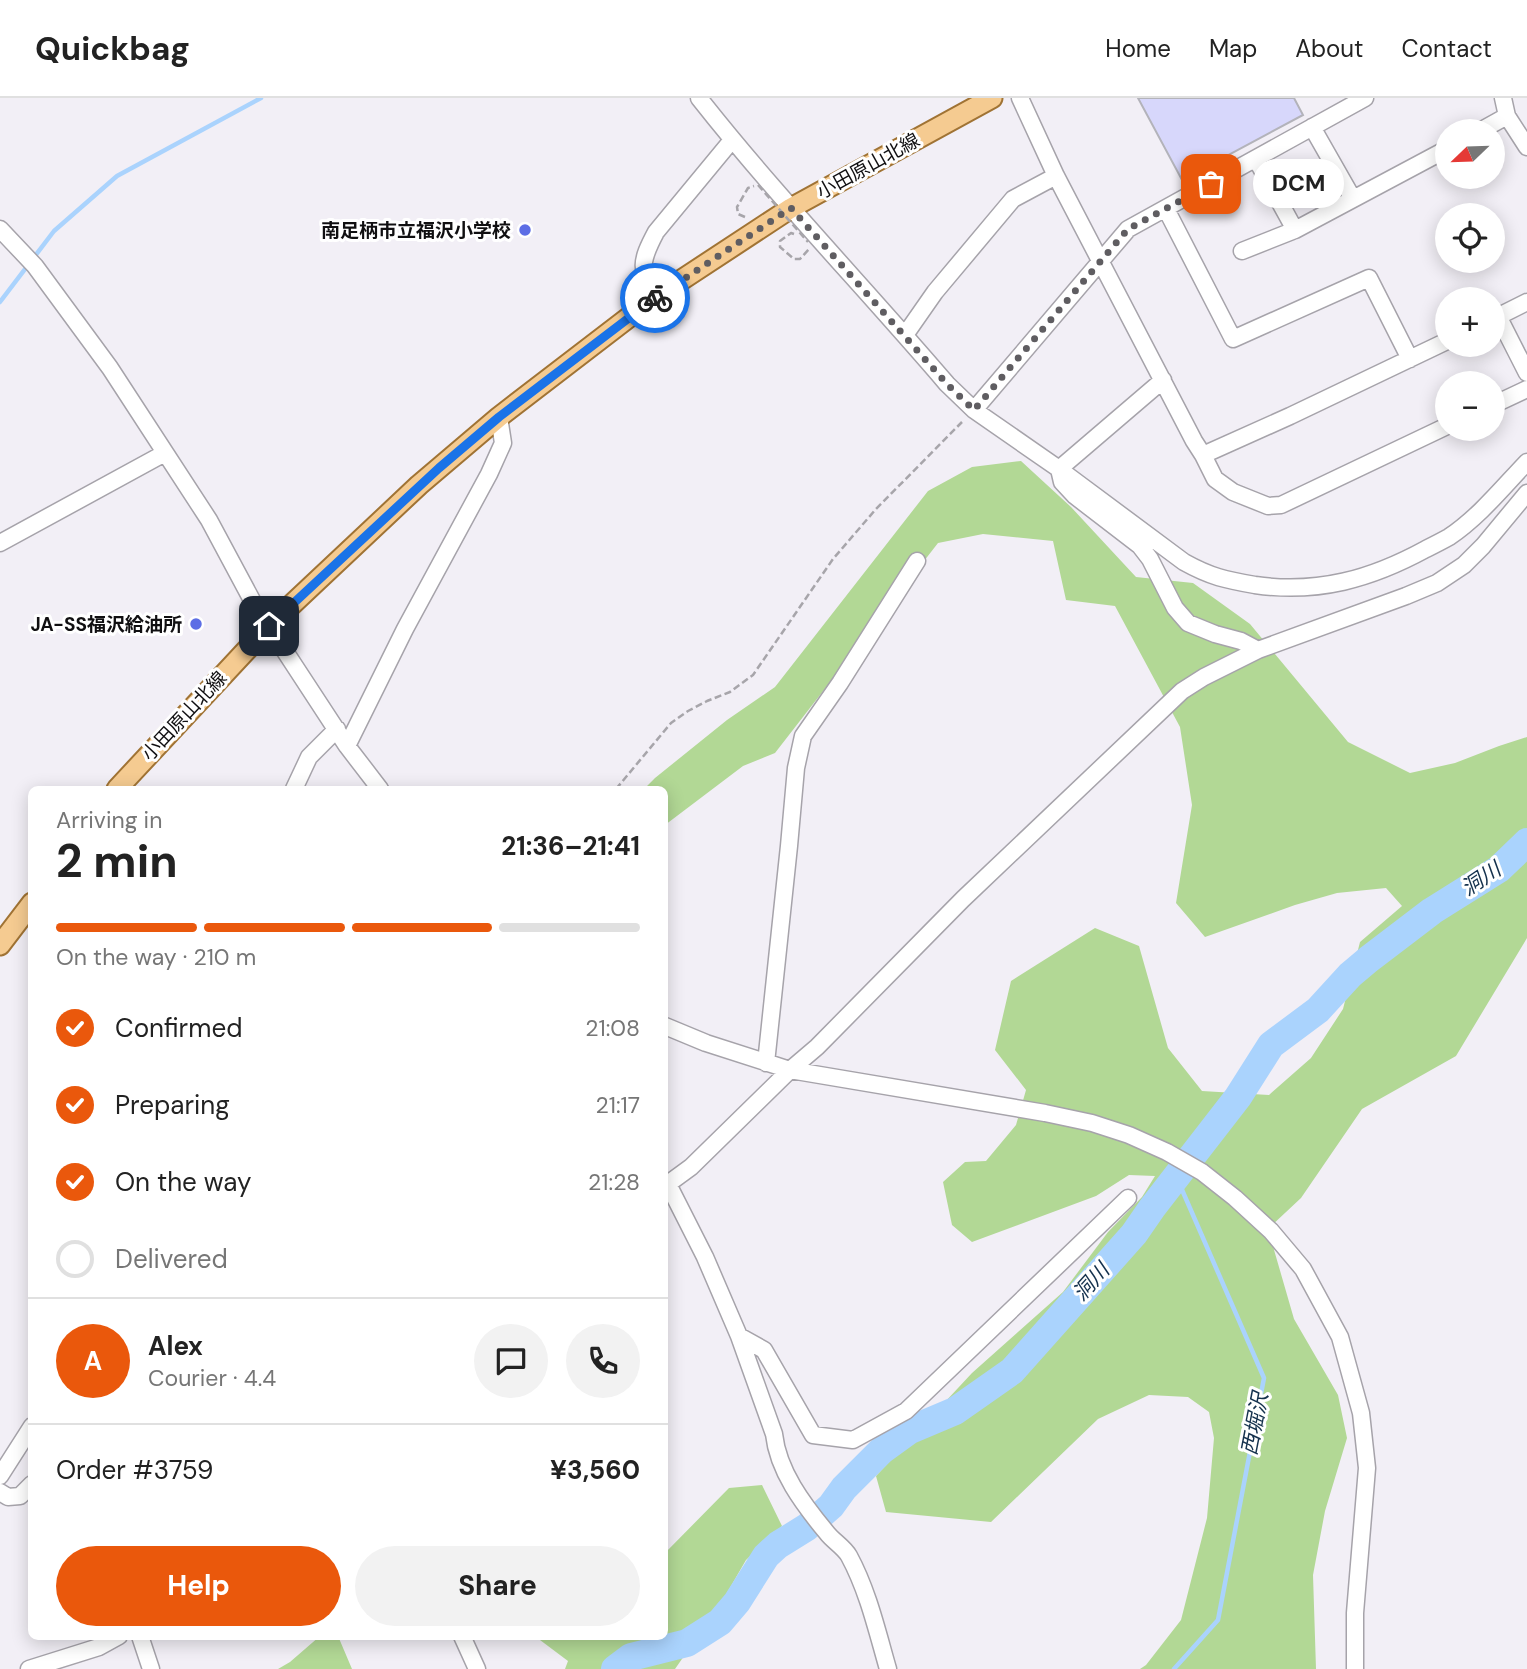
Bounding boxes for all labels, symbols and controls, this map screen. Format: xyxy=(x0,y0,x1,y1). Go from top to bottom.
text: Quickbag xyxy=(35,27,190,70)
text: Home xyxy=(1105,33,1171,64)
text: Map xyxy=(1209,33,1257,64)
text: About xyxy=(1295,33,1364,64)
text: Contact xyxy=(1402,33,1492,64)
north arrow xyxy=(1435,119,1505,189)
map controls xyxy=(1435,119,1505,441)
street label: 小田原山北線 xyxy=(812,127,924,205)
pin xyxy=(1181,154,1241,214)
callout: DCM xyxy=(1253,160,1344,208)
icon: bag xyxy=(1192,165,1230,203)
text: DCM xyxy=(1272,168,1325,198)
button: locate xyxy=(1435,203,1505,273)
place label: 南足柄市立福沢小学校 xyxy=(321,218,511,243)
marker: 南足柄市立福沢小学校 xyxy=(517,222,533,238)
courier xyxy=(620,263,690,333)
icon: bike xyxy=(636,279,674,317)
button: + xyxy=(1435,287,1505,357)
button: − xyxy=(1435,371,1505,441)
pin xyxy=(239,596,299,656)
icon: home xyxy=(250,607,288,645)
place label: JA-SS福沢給油所 xyxy=(30,612,182,637)
marker: JA-SS福沢給油所 xyxy=(188,616,204,632)
street label: 小田原山北線 xyxy=(136,666,232,766)
text: Arriving in xyxy=(56,805,162,835)
text: 21:36–21:41 xyxy=(501,829,640,863)
text: 2 min xyxy=(56,831,178,891)
water label: 洞川 xyxy=(1456,855,1508,902)
text: On the way · 210 m xyxy=(56,942,256,972)
icon: check xyxy=(56,1009,94,1047)
text: Confirmed xyxy=(115,1011,242,1045)
text: 21:08 xyxy=(585,1013,640,1043)
icon: check xyxy=(56,1086,94,1124)
text: Preparing xyxy=(115,1088,230,1122)
text: 21:17 xyxy=(595,1090,640,1120)
icon: check xyxy=(56,1163,94,1201)
text: On the way xyxy=(115,1165,251,1199)
text: 21:28 xyxy=(588,1167,640,1197)
text: Delivered xyxy=(115,1242,228,1276)
water label: 洞川 xyxy=(1067,1256,1117,1307)
button: chat xyxy=(474,1324,548,1398)
button: phone xyxy=(566,1324,640,1398)
text: Alex xyxy=(148,1329,203,1363)
text: A xyxy=(84,1344,102,1378)
text: Courier · 4.4 xyxy=(148,1363,276,1393)
water label: 西堀沢 xyxy=(1235,1387,1275,1458)
text: Order #3759 xyxy=(56,1453,213,1487)
text: ¥3,560 xyxy=(550,1453,640,1487)
button: Help xyxy=(56,1546,341,1626)
button: Share xyxy=(355,1546,640,1626)

